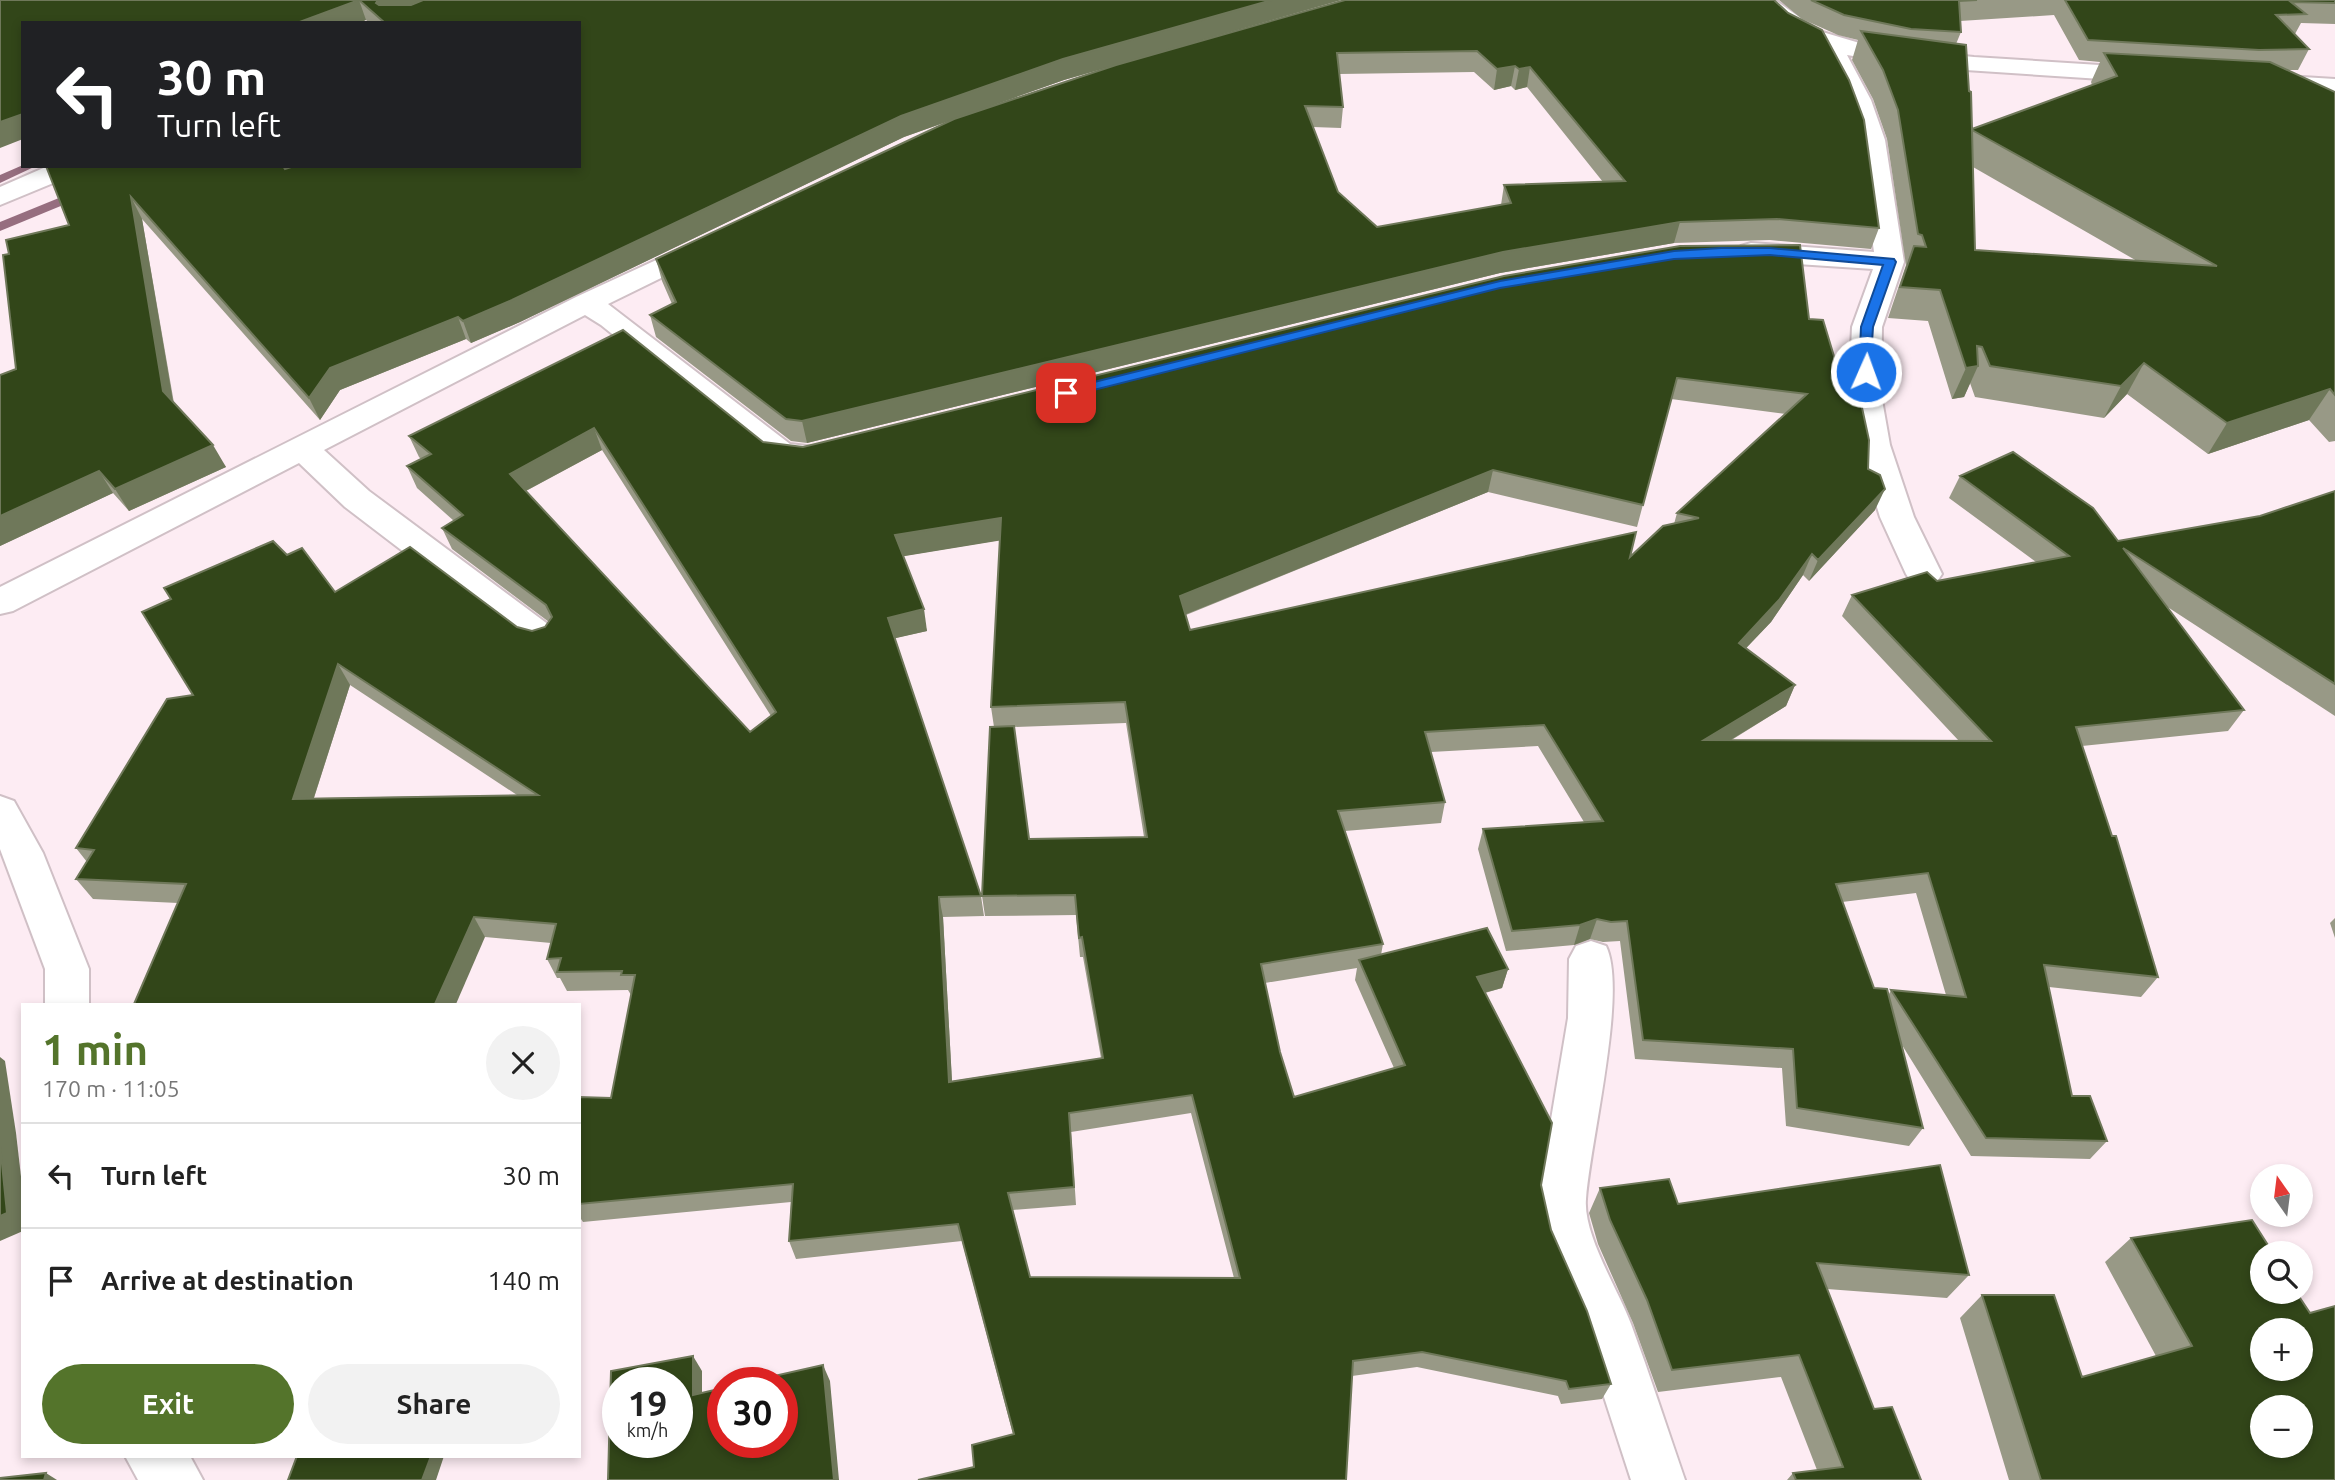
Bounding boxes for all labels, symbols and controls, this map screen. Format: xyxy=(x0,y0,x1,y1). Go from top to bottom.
icon: left xyxy=(42,49,133,140)
text: 30 m xyxy=(157,49,266,104)
text: Turn left xyxy=(157,107,281,143)
position arrow xyxy=(1829,335,1903,409)
pin xyxy=(1036,363,1096,423)
icon: arrive xyxy=(1047,374,1085,412)
text: 1 min xyxy=(42,1026,148,1073)
button: close xyxy=(486,1026,560,1100)
text: 170 m · 11:05 xyxy=(42,1076,180,1101)
icon: left xyxy=(42,1157,80,1195)
text: Turn left xyxy=(101,1161,207,1190)
text: 30 m xyxy=(502,1161,560,1190)
north arrow xyxy=(2250,1164,2314,1227)
map controls xyxy=(2250,1164,2313,1458)
button: search xyxy=(2250,1241,2313,1304)
icon: arrive xyxy=(42,1262,80,1300)
text: Arrive at destination xyxy=(101,1266,354,1295)
text: 140 m xyxy=(488,1266,560,1295)
button: + xyxy=(2250,1318,2313,1381)
button: Exit xyxy=(42,1364,294,1444)
button: Share xyxy=(308,1364,560,1444)
speed limit sign: 30 xyxy=(707,1367,798,1458)
text: 19 xyxy=(628,1383,667,1423)
button: − xyxy=(2250,1395,2313,1458)
text: km/h xyxy=(627,1420,668,1440)

